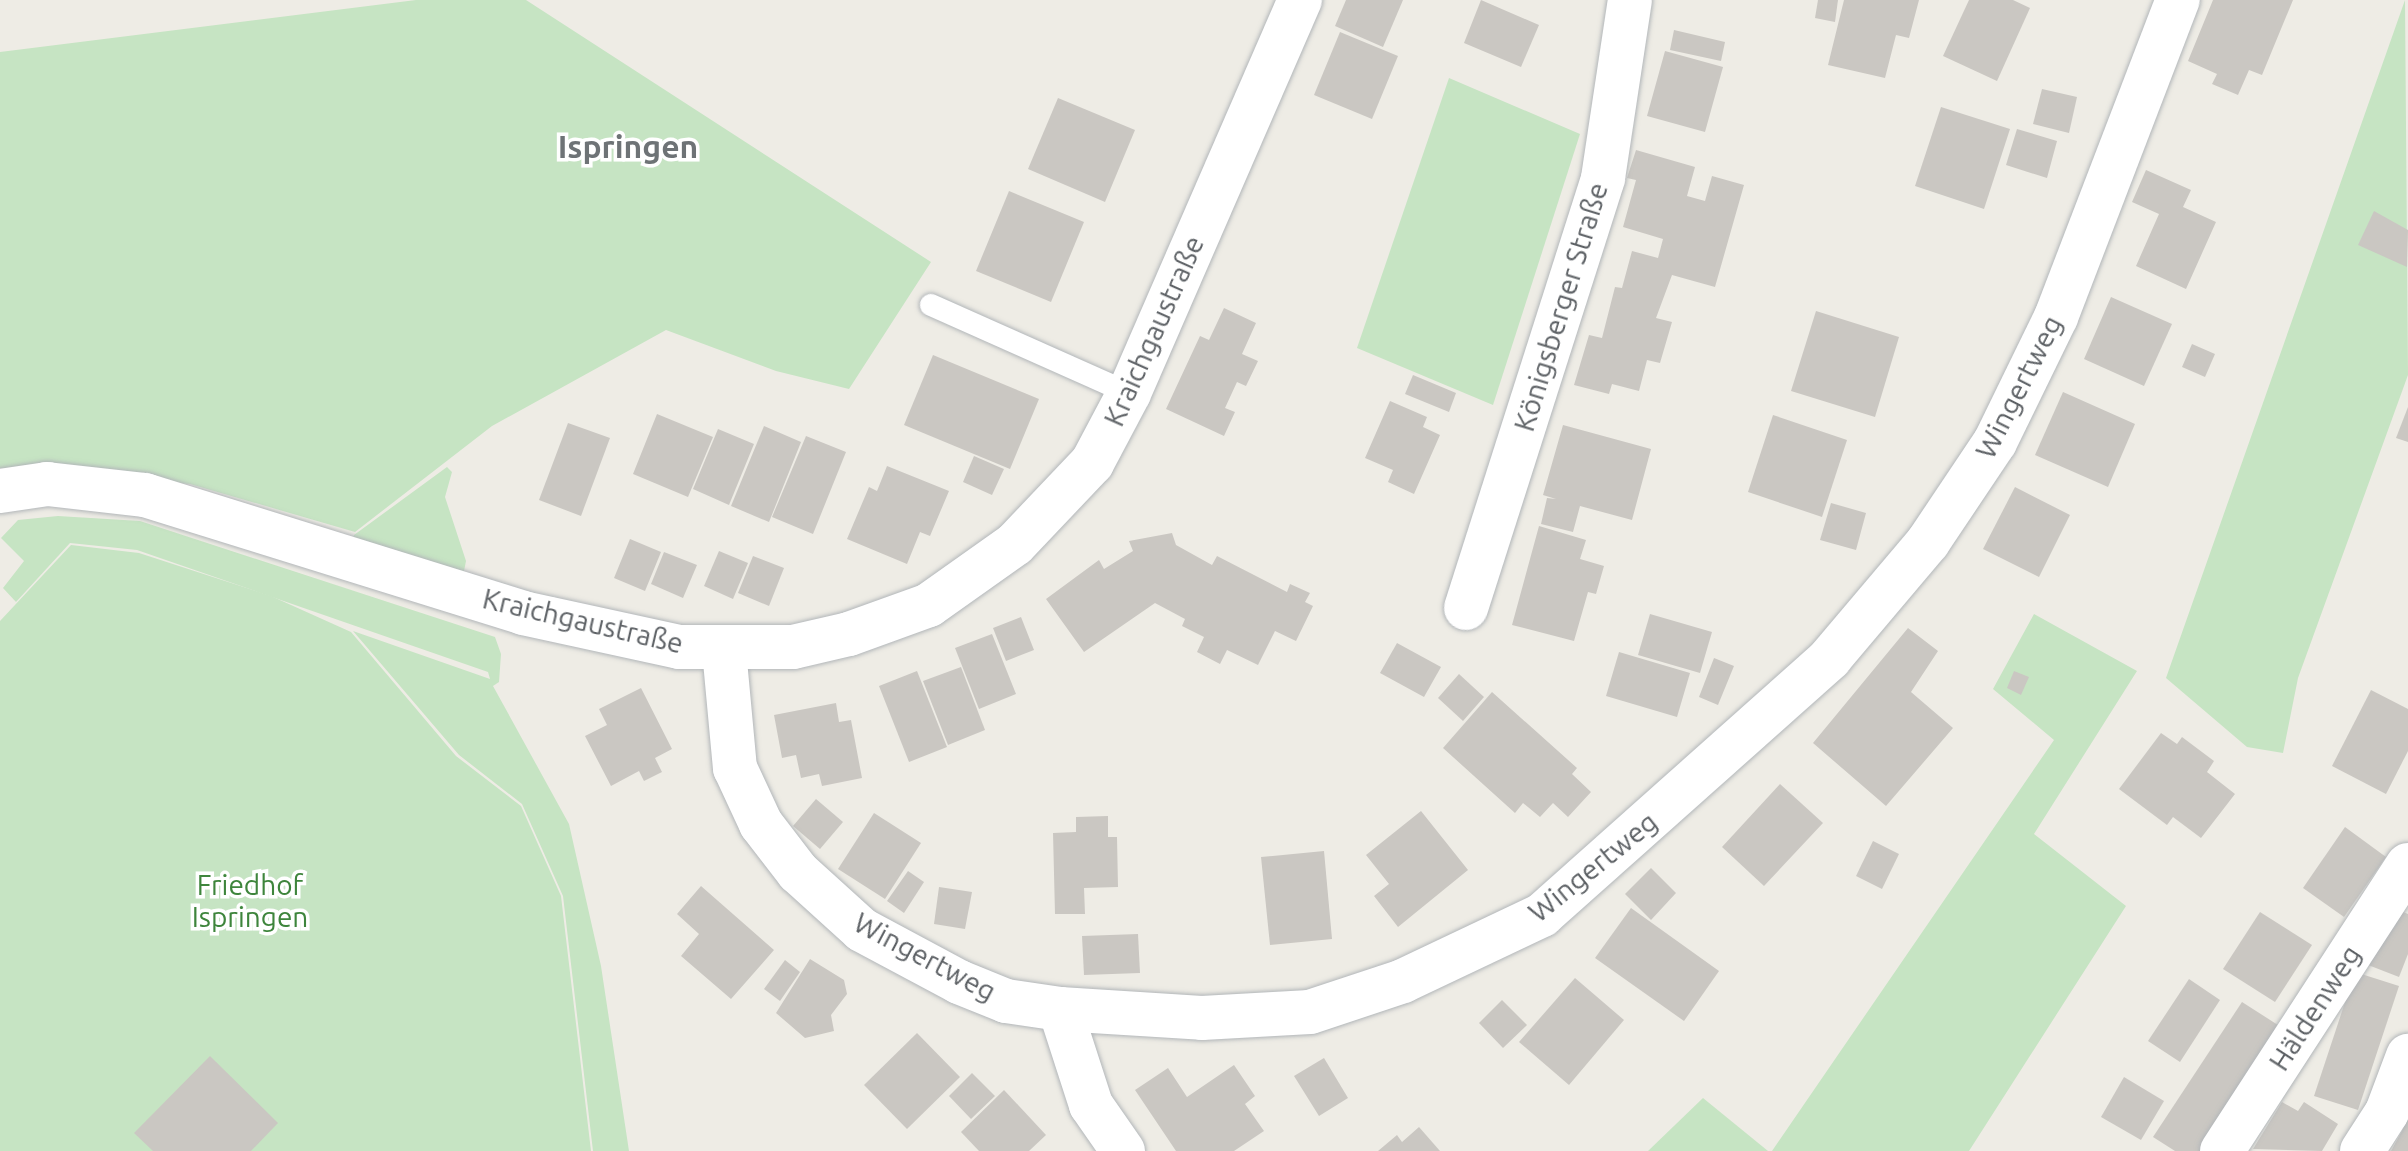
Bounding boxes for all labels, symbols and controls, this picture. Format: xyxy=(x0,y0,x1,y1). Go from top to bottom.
district label: Ispringen xyxy=(558,127,698,165)
street label: Königsberger Straße xyxy=(1507,179,1615,435)
street label: Kraichgaustraße xyxy=(1097,231,1211,431)
street label: Wingertweg xyxy=(1969,310,2069,464)
street label: Kraichgaustraße xyxy=(479,582,687,660)
street label: Wingertweg xyxy=(1522,805,1664,929)
park label: Friedhof Ispringen xyxy=(192,868,308,934)
street label: Wingertweg xyxy=(848,906,1002,1008)
street label: Häldenweg xyxy=(2262,939,2368,1077)

